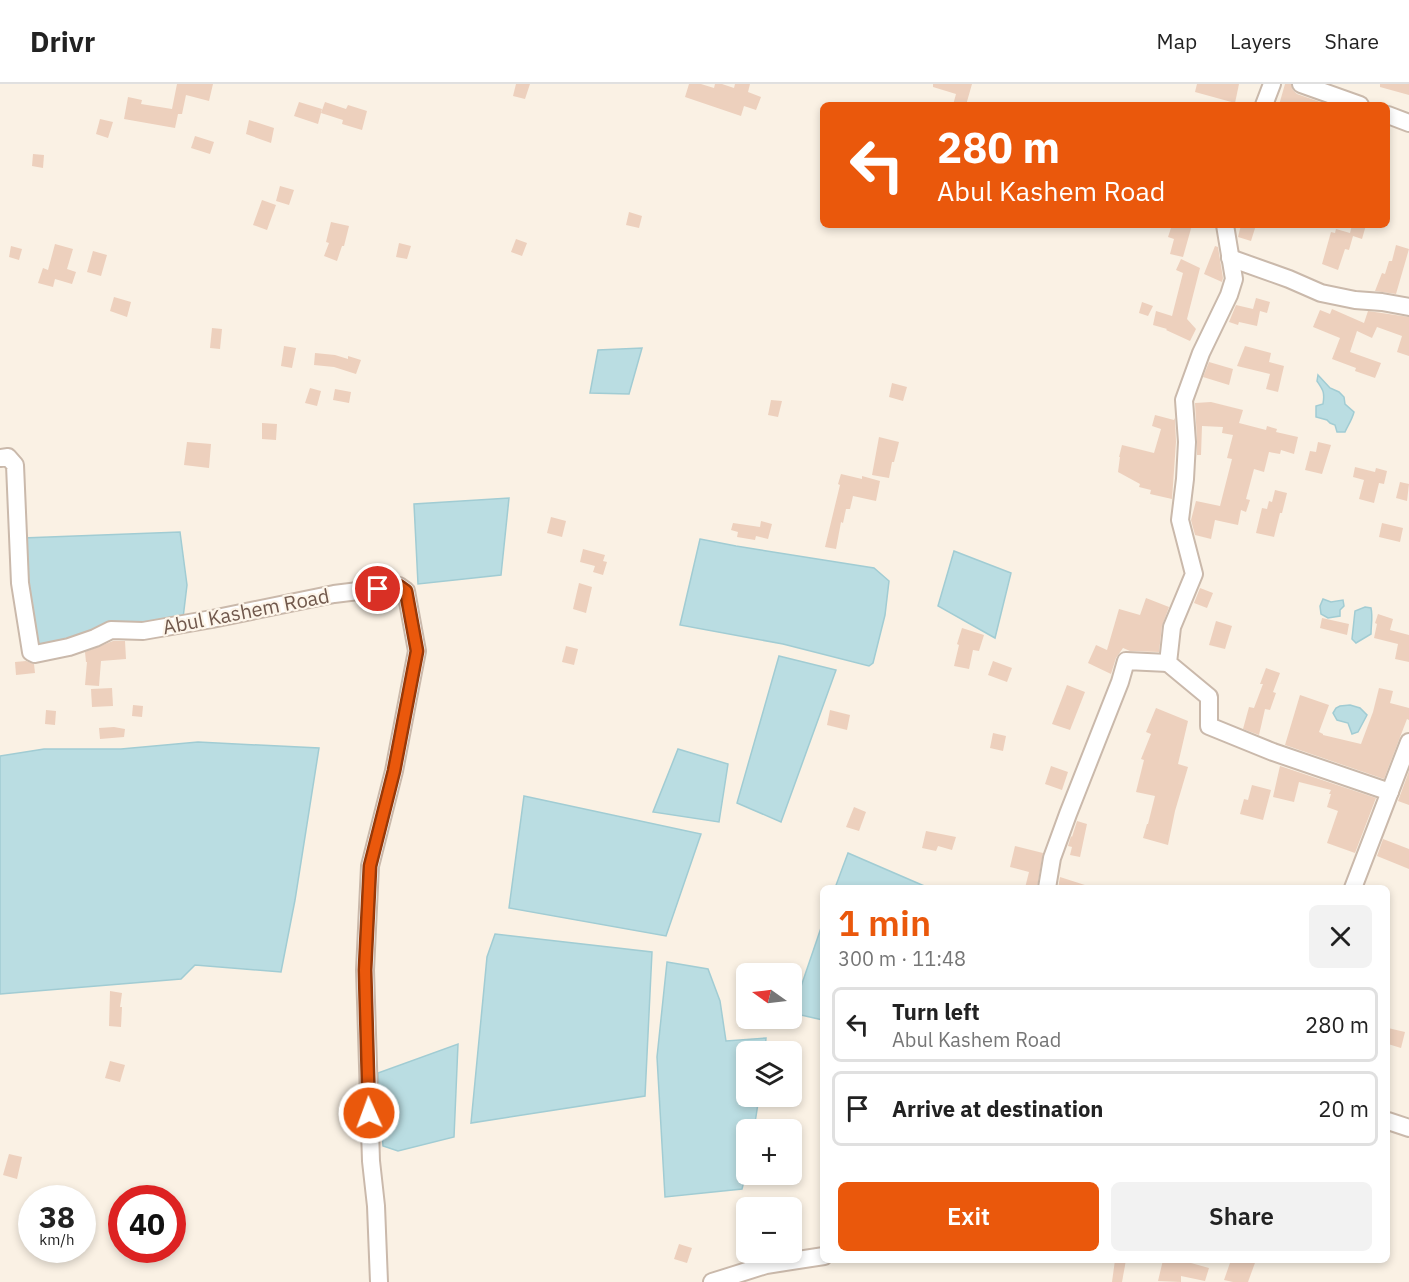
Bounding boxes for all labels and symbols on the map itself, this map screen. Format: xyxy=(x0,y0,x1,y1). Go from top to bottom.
pin xyxy=(352,563,403,614)
street label: Abul Kashem Road xyxy=(160,582,332,640)
north arrow xyxy=(736,963,802,1029)
position arrow xyxy=(337,1081,401,1145)
speed limit sign: 40 xyxy=(108,1185,186,1263)

